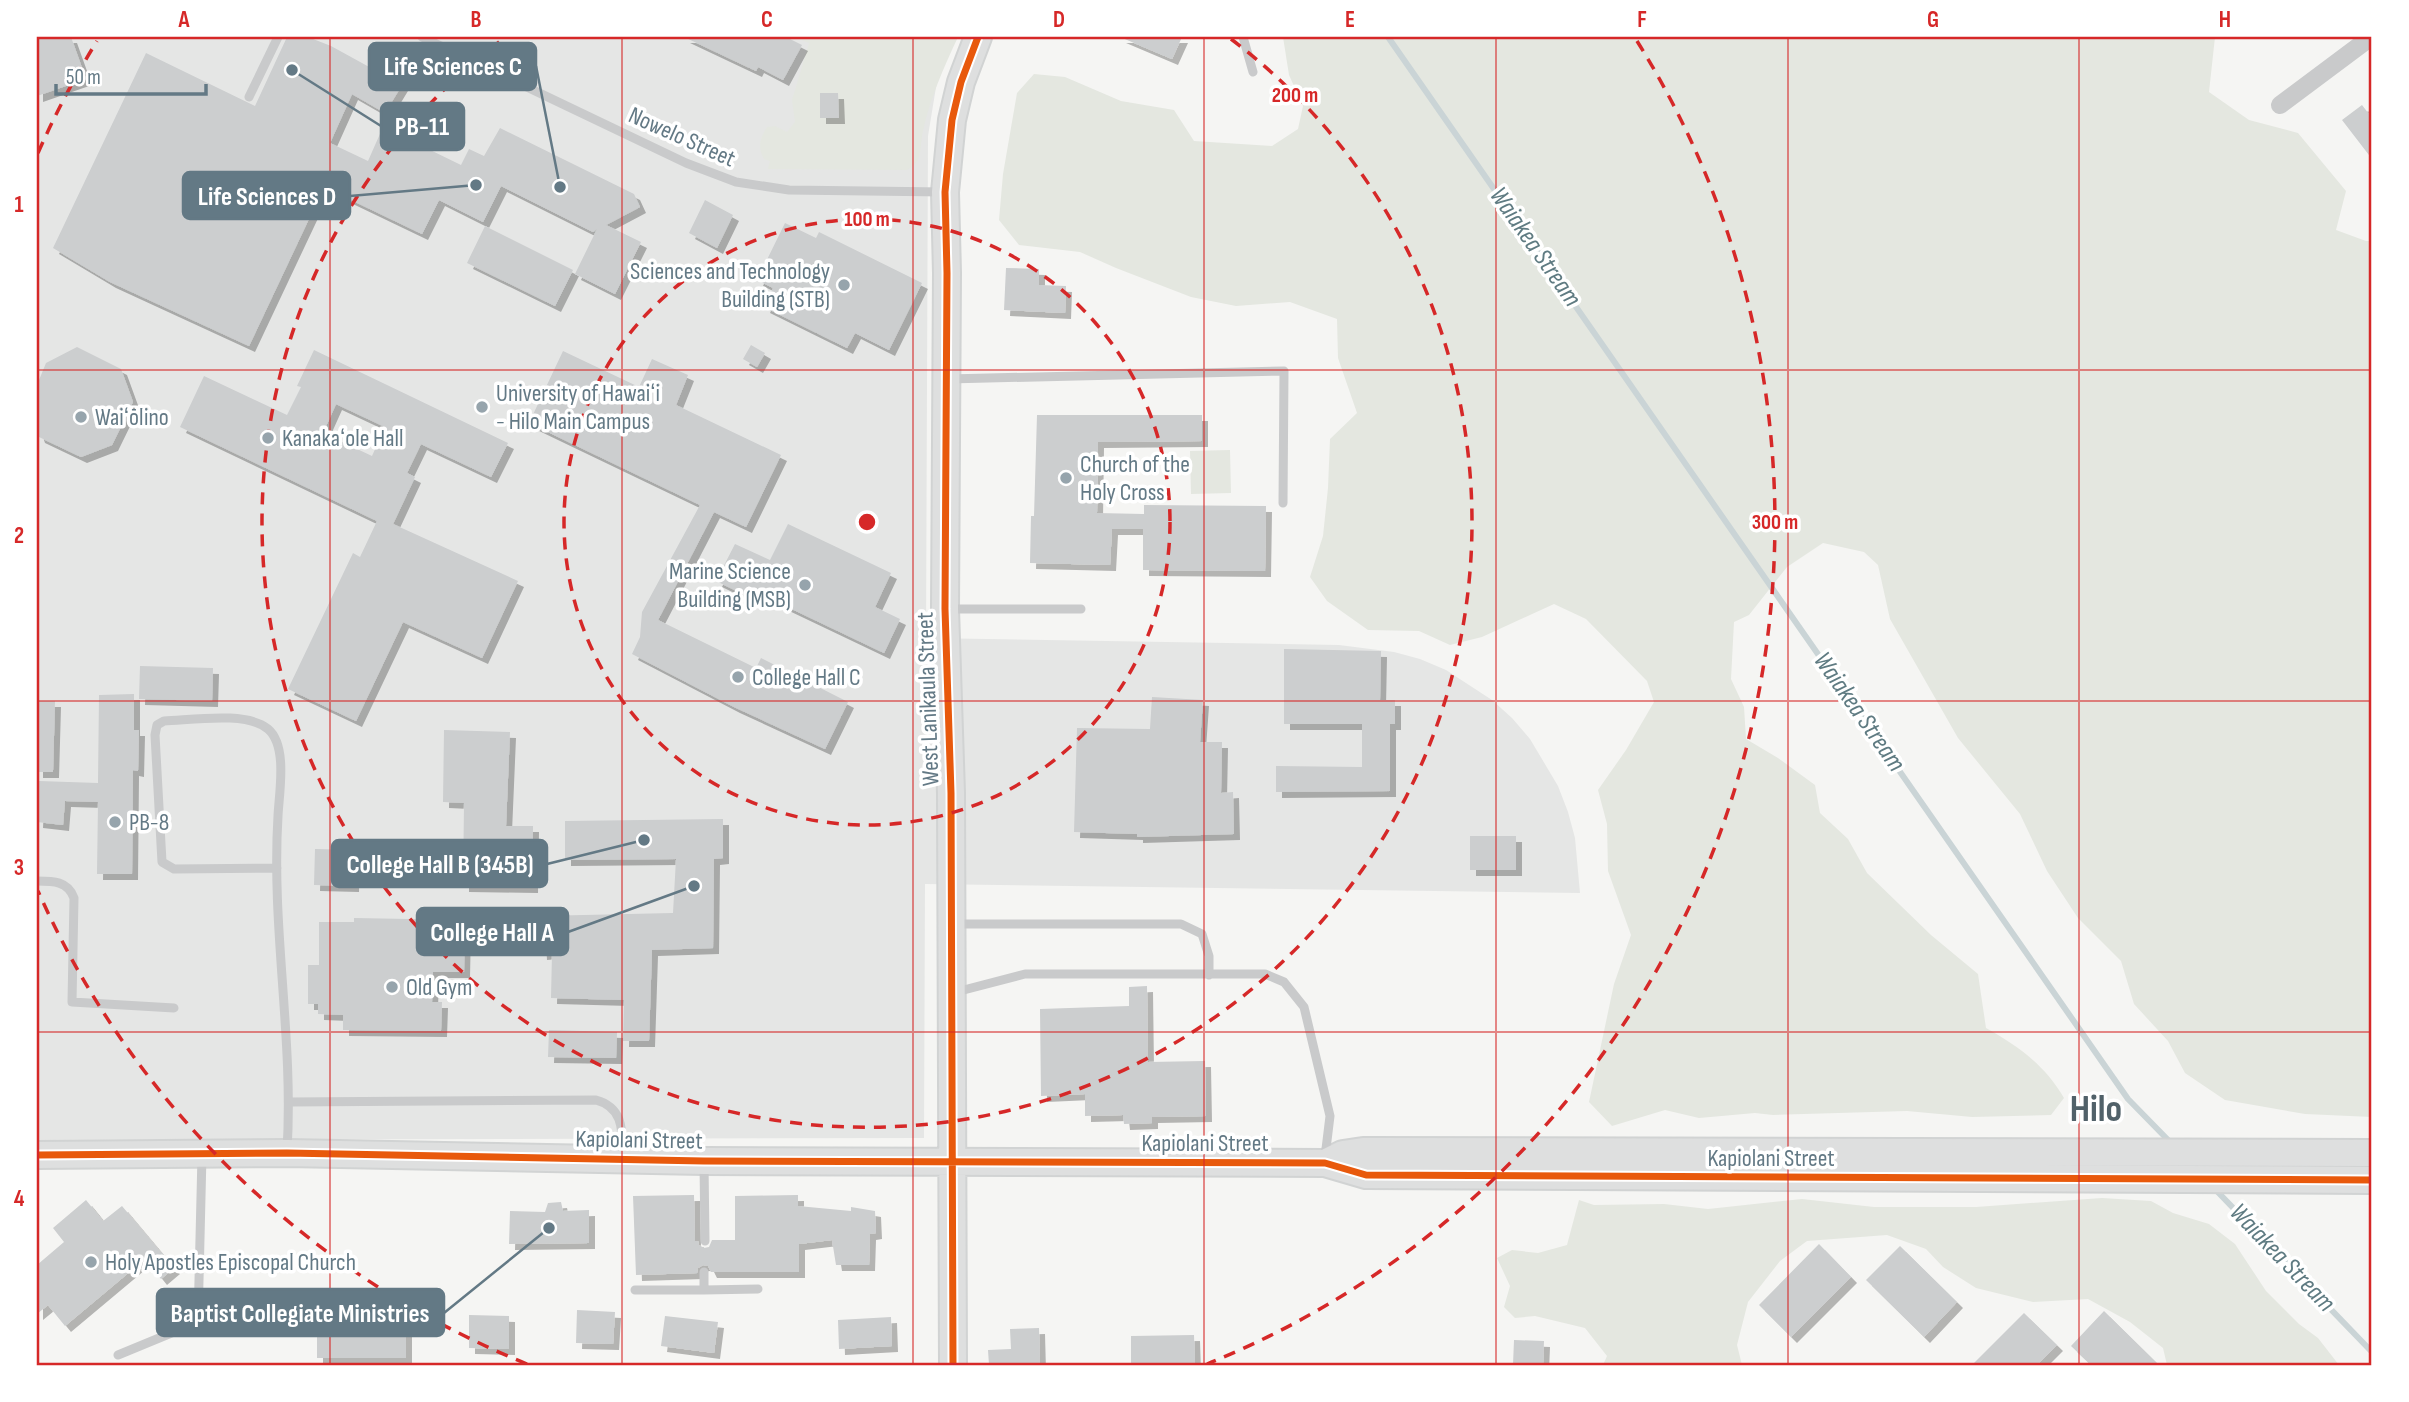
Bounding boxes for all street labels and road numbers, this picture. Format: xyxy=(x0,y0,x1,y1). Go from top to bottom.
street label: Nowelo Street xyxy=(624,101,740,173)
street label: West Lanikaula Street xyxy=(910,612,946,786)
street label: Kapiolani Street xyxy=(575,1124,703,1156)
street label: Kapiolani Street xyxy=(1141,1129,1269,1158)
street label: Kapiolani Street xyxy=(1707,1144,1835,1173)

